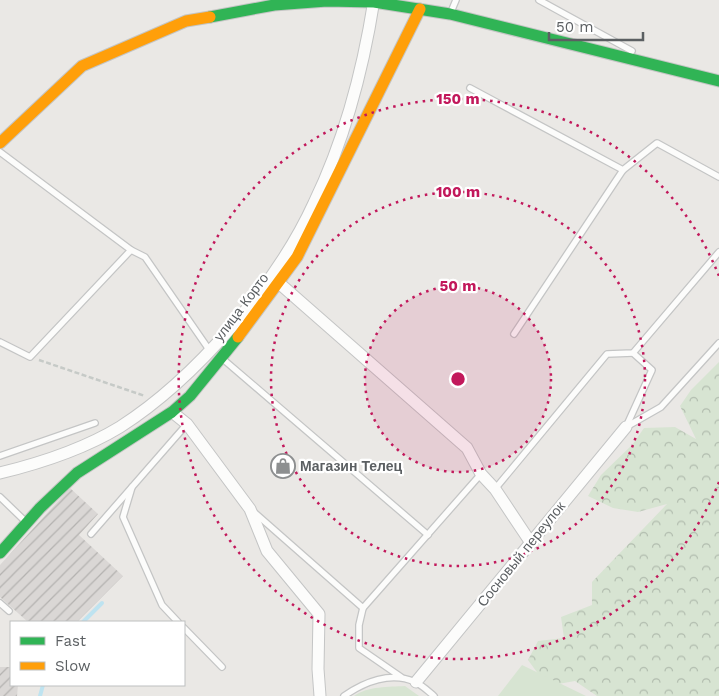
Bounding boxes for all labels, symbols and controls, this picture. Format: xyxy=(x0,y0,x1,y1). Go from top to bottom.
scale bar xyxy=(549,10,643,42)
text: 50 m xyxy=(556,18,593,36)
text: 150 m xyxy=(436,90,480,108)
text: 100 m xyxy=(436,183,480,201)
street label: улица Корто xyxy=(210,270,272,344)
text: 50 m xyxy=(440,277,476,295)
centre of rings xyxy=(449,370,467,388)
shop icon: Магазин Телец xyxy=(270,453,296,479)
place label: Магазин Телец xyxy=(300,458,403,474)
street label: Сосновый переулок xyxy=(474,498,569,610)
legend xyxy=(10,621,185,686)
text: Fast xyxy=(55,632,87,650)
text: Slow xyxy=(55,657,91,675)

